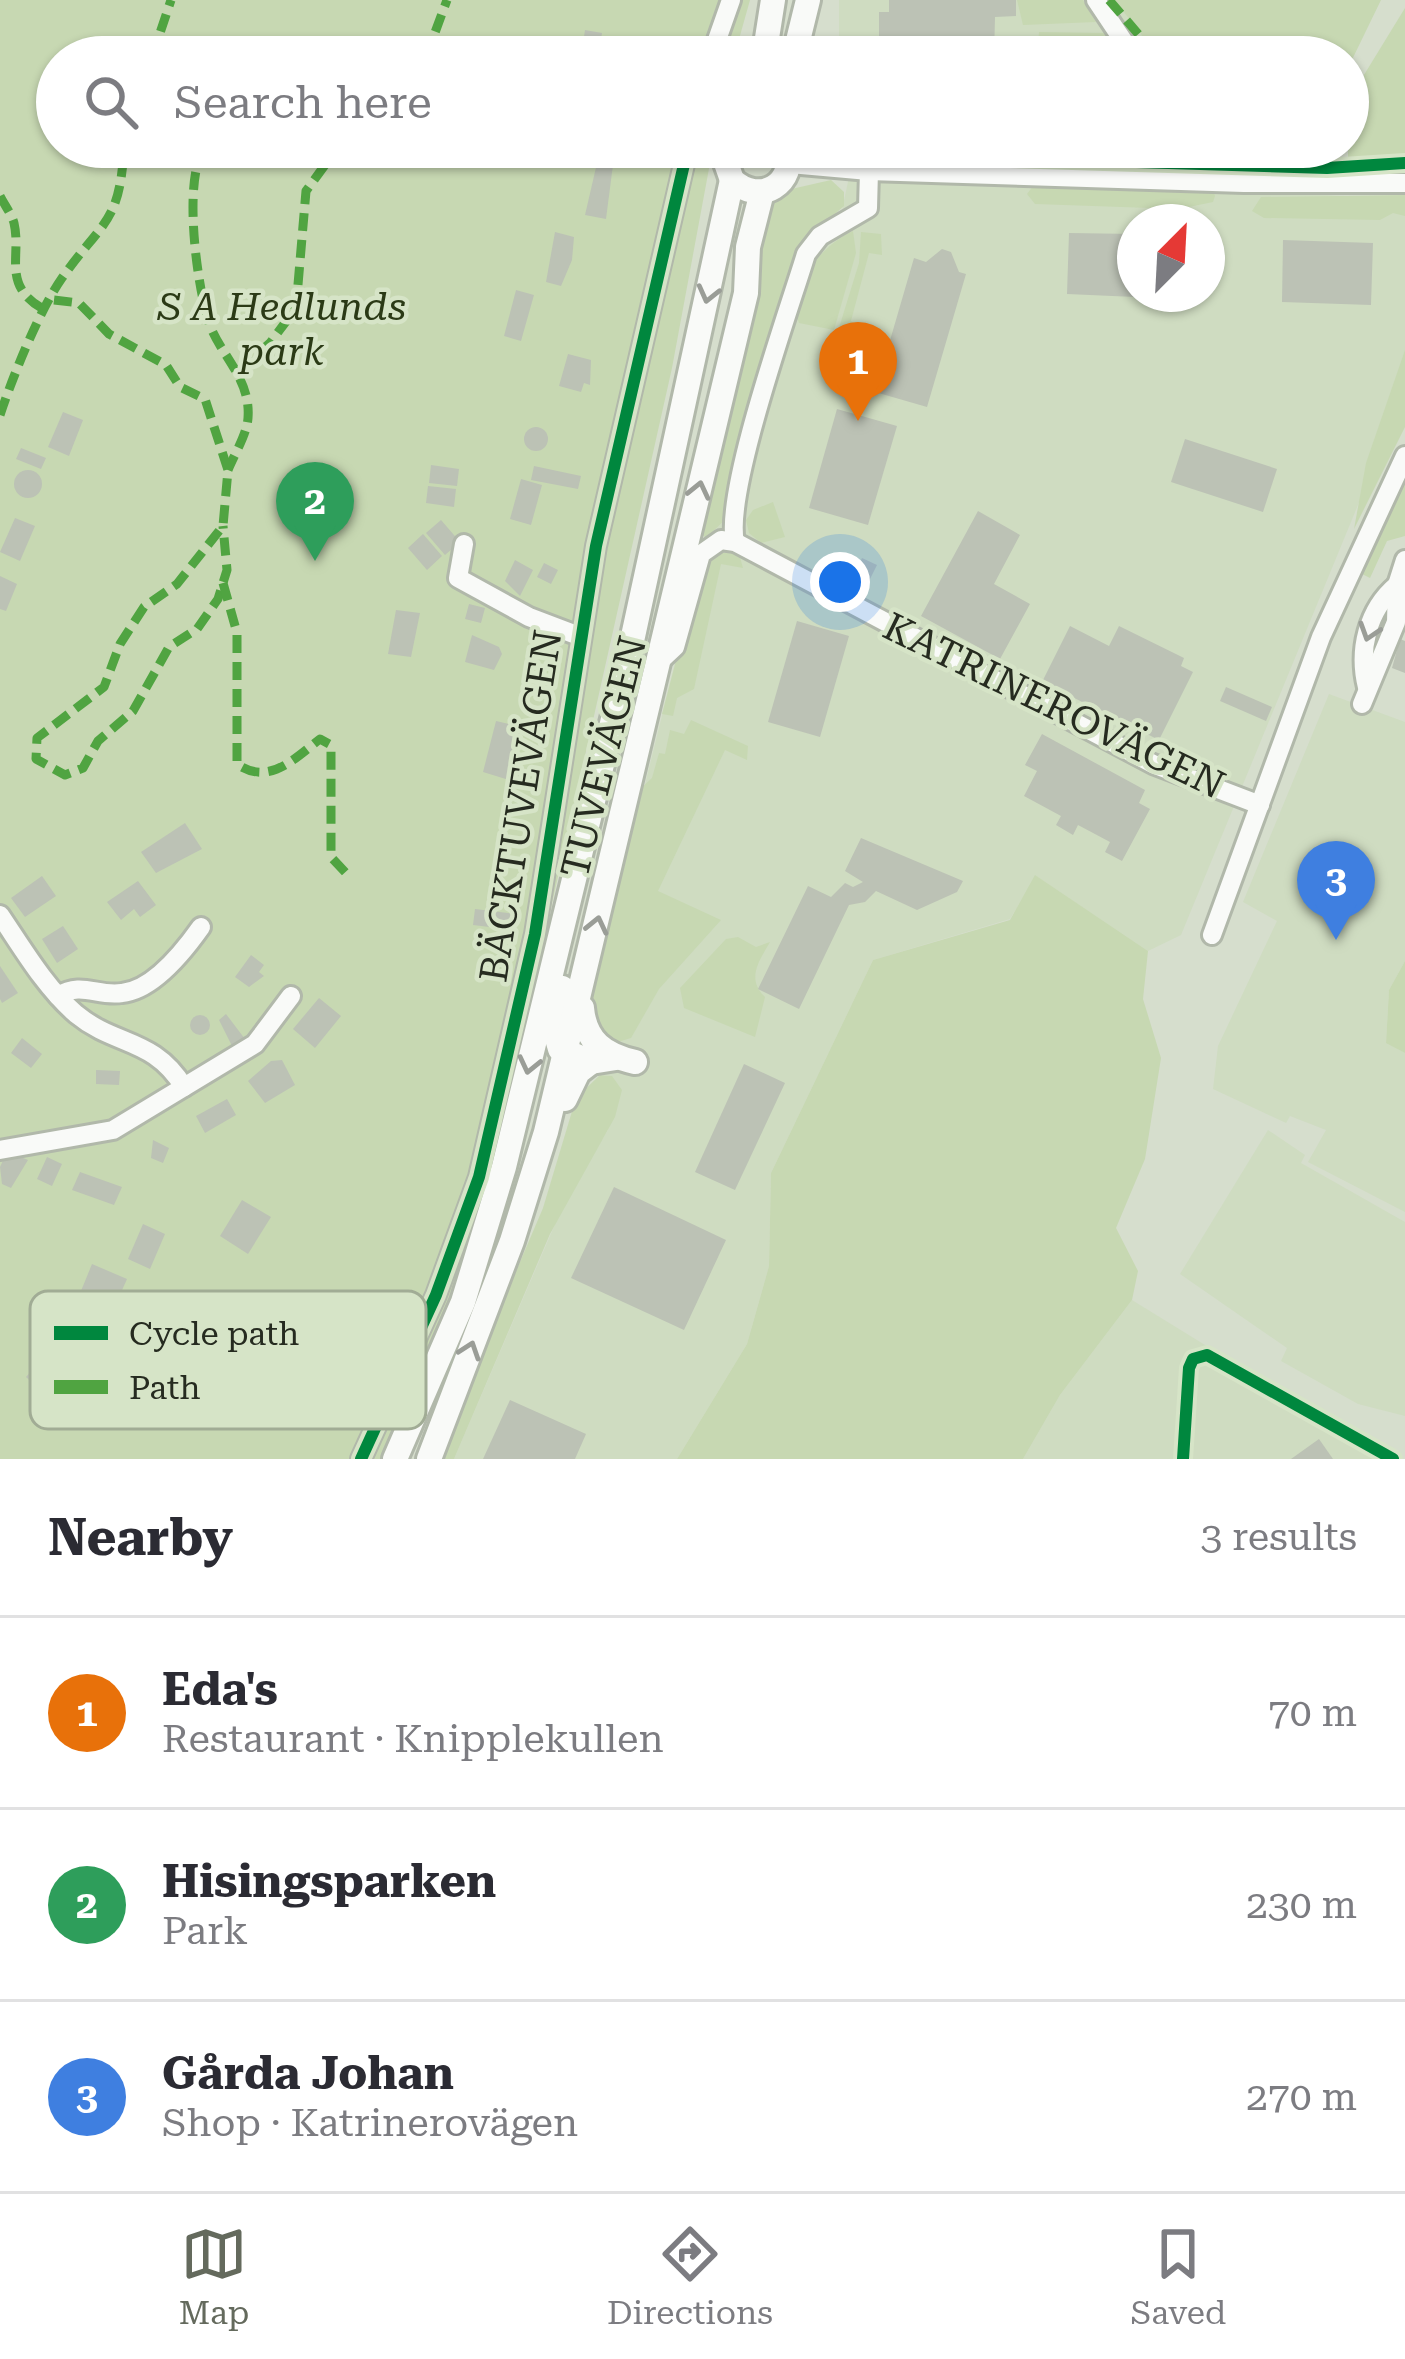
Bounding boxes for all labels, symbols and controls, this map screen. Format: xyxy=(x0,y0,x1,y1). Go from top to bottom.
search box xyxy=(36,36,1369,168)
icon: search xyxy=(78,69,144,135)
text: Search here xyxy=(174,76,432,129)
north arrow xyxy=(1117,204,1225,312)
park label: S A Hedlunds park xyxy=(157,284,406,375)
one-way arrow xyxy=(697,284,722,304)
pin: 1 xyxy=(819,322,897,421)
pin: 2 xyxy=(276,462,354,561)
one-way arrow xyxy=(685,480,710,500)
your location xyxy=(810,552,870,612)
street label: KATRINEROVÄGEN xyxy=(876,603,1232,809)
one-way arrow xyxy=(1359,621,1384,642)
street label: BÄCKTUVEVÄGEN xyxy=(470,627,572,985)
street label: TUVEVÄGEN xyxy=(552,631,656,883)
pin: 3 xyxy=(1297,841,1375,940)
one-way arrow xyxy=(583,916,608,936)
one-way arrow xyxy=(518,1055,543,1075)
legend xyxy=(30,1291,426,1429)
text: Cycle path xyxy=(129,1314,299,1353)
one-way arrow xyxy=(455,1340,480,1361)
text: Path xyxy=(129,1368,201,1407)
text: Nearby xyxy=(48,1508,233,1567)
text: 3 results xyxy=(1200,1514,1357,1560)
text: Eda's xyxy=(162,1663,278,1716)
text: 1 xyxy=(76,1690,98,1736)
text: 70 m xyxy=(1268,1690,1357,1736)
text: Restaurant · Knipplekullen xyxy=(162,1716,664,1762)
text: Hisingsparken xyxy=(162,1855,496,1908)
text: 2 xyxy=(76,1882,98,1928)
text: 230 m xyxy=(1246,1882,1357,1928)
text: Park xyxy=(162,1908,248,1954)
text: Gårda Johan xyxy=(162,2047,454,2100)
text: 3 xyxy=(76,2074,98,2120)
text: 270 m xyxy=(1246,2074,1357,2120)
text: Shop · Katrinerovägen xyxy=(162,2100,578,2146)
tab: Map xyxy=(179,2221,249,2332)
tab: Directions xyxy=(607,2221,773,2332)
tab: Saved xyxy=(1131,2221,1226,2332)

